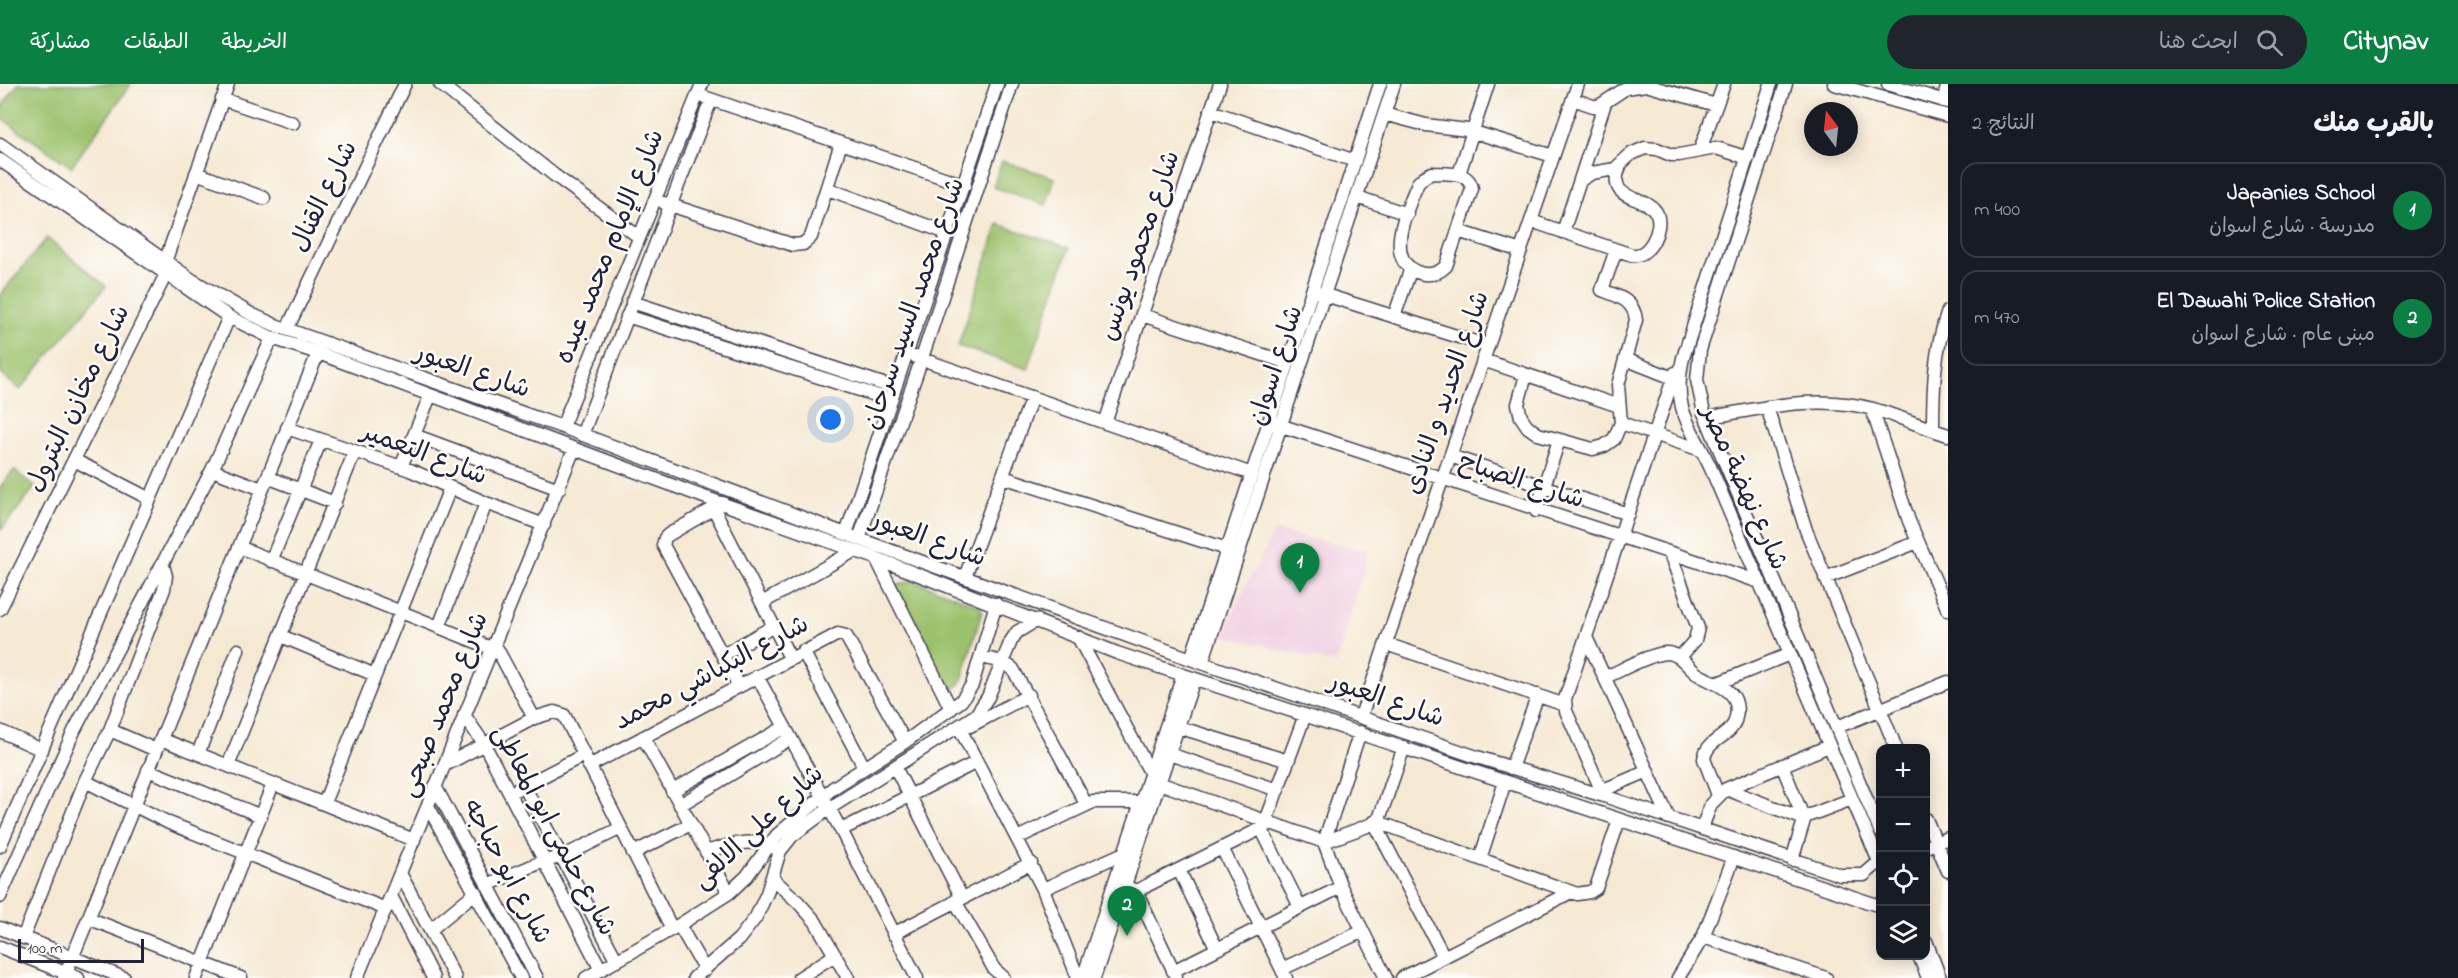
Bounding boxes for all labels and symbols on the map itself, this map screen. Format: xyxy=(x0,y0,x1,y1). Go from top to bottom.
north arrow xyxy=(1804,102,1858,156)
street label: شارع الإمام محمد عبده xyxy=(547,124,675,370)
street label: شارع القنال xyxy=(282,135,368,259)
street label: شارع محمود يونس xyxy=(1091,146,1191,346)
street label: شارع محمد السيد سرحان xyxy=(854,173,976,435)
street label: شارع الحديد و النادى xyxy=(1395,286,1501,500)
street label: شارع مخازن البترول xyxy=(17,299,141,499)
street label: شارع اسوان xyxy=(1240,301,1314,431)
street label: شارع العبور xyxy=(407,334,535,409)
street label: شارع نهضة مصر xyxy=(1689,397,1796,577)
your location xyxy=(816,405,845,434)
street label: شارع التعمير xyxy=(354,413,492,496)
street label: شارع الصباح xyxy=(1453,444,1589,520)
street label: شارع العبور xyxy=(863,501,991,578)
pin: 1 xyxy=(1280,544,1320,593)
street label: شارع محمد صبحى xyxy=(391,607,499,803)
street label: شارع البكباشي محمد xyxy=(608,607,817,742)
street label: شارع العبور xyxy=(1321,663,1449,738)
street label: شارع حلمى ابو المعاطى xyxy=(481,719,625,943)
street label: شارع على الالفى xyxy=(685,757,833,899)
street label: شارع ابو حباجه xyxy=(452,793,560,951)
pin: 2 xyxy=(1108,886,1146,936)
scale bar xyxy=(18,936,144,964)

